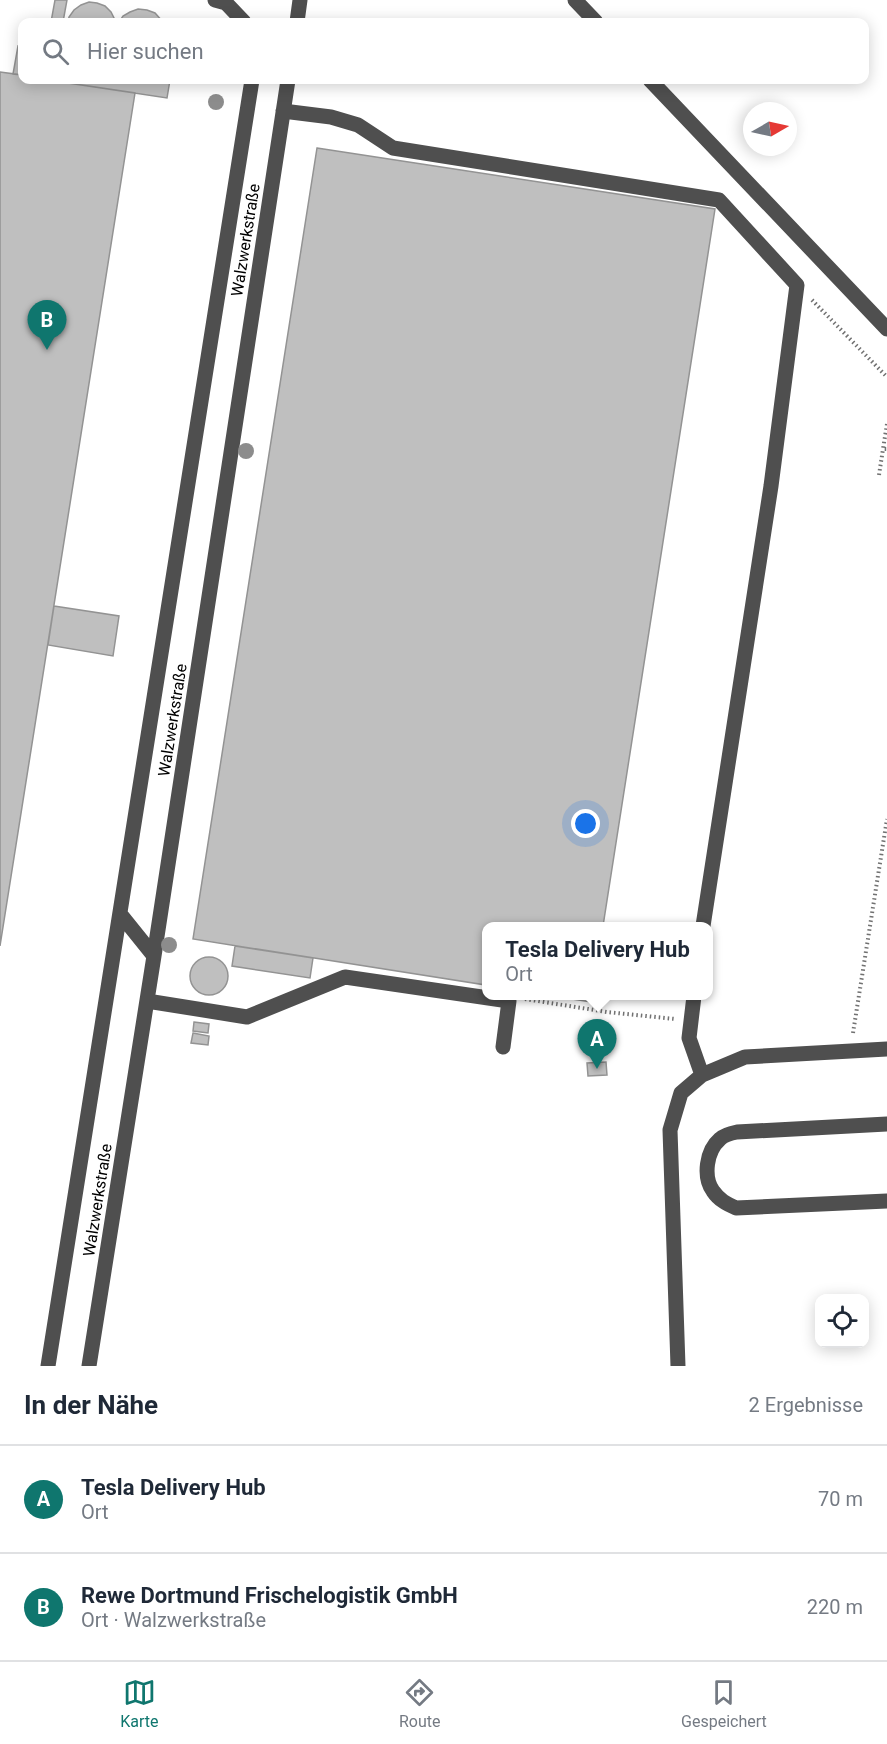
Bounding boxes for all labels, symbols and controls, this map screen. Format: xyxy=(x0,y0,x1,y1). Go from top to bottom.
search box xyxy=(18,18,869,84)
icon: search xyxy=(39,35,72,68)
text: Hier suchen xyxy=(87,39,204,64)
north arrow xyxy=(743,102,797,156)
street label: Walzwerkstraße xyxy=(227,182,264,298)
pin: B xyxy=(28,300,66,350)
street label: Walzwerkstraße xyxy=(154,662,191,778)
your location xyxy=(571,809,600,838)
popup xyxy=(482,922,713,1000)
text: Tesla Delivery Hub xyxy=(505,937,690,962)
text: Ort xyxy=(505,962,533,986)
pin: A xyxy=(578,1020,616,1069)
street label: Walzwerkstraße xyxy=(79,1142,116,1258)
map controls xyxy=(815,1294,869,1348)
button: locate xyxy=(815,1294,869,1348)
text: In der Nähe xyxy=(24,1390,158,1420)
text: 2 Ergebnisse xyxy=(749,1393,863,1417)
text: Tesla Delivery Hub xyxy=(81,1475,266,1500)
text: A xyxy=(37,1487,50,1511)
text: 70 m xyxy=(818,1487,863,1511)
text: Ort xyxy=(81,1500,109,1524)
text: Rewe Dortmund Frischelogistik GmbH xyxy=(81,1583,458,1608)
text: B xyxy=(37,1595,50,1619)
text: 220 m xyxy=(807,1595,863,1619)
text: Ort · Walzwerkstraße xyxy=(81,1608,266,1632)
tab: Karte xyxy=(120,1676,159,1731)
tab: Route xyxy=(399,1676,441,1731)
tab: Gespeichert xyxy=(681,1676,767,1731)

